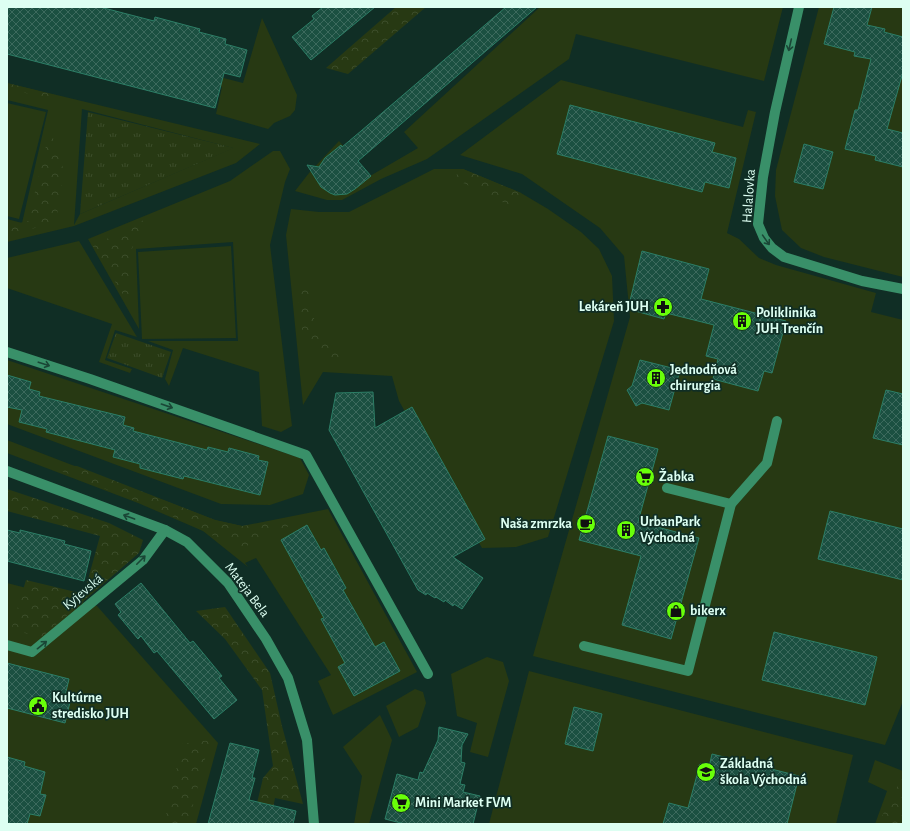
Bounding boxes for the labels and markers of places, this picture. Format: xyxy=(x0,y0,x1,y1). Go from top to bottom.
pharmacy icon: Lekáreň JUH xyxy=(652,296,674,318)
place label: Lekáreň JUH xyxy=(579,300,649,314)
place label: Poliklinika JUH Trenčín xyxy=(756,306,823,336)
building icon: Poliklinika JUH Trenčín xyxy=(731,310,753,332)
place label: Jednodňová chirurgia xyxy=(670,363,737,393)
building icon: Jednodňová chirurgia xyxy=(645,367,667,389)
supermarket icon: Žabka xyxy=(634,466,656,488)
place label: Žabka xyxy=(659,468,694,484)
cafe icon: Naša zmrzka xyxy=(575,513,597,535)
place label: UrbanPark Východná xyxy=(640,515,700,545)
place label: Naša zmrzka xyxy=(500,517,572,531)
building icon: UrbanPark Východná xyxy=(615,519,637,541)
shop icon: bikerx xyxy=(665,600,687,622)
place label: bikerx xyxy=(690,604,726,618)
place label: Kultúrne stredisko JUH xyxy=(52,691,129,721)
public building icon: Kultúrne stredisko JUH xyxy=(27,695,49,717)
place label: Základná škola Východná xyxy=(720,757,807,787)
school or university icon: Základná škola Východná xyxy=(695,761,717,783)
supermarket icon: Mini Market FVM xyxy=(390,792,412,814)
place label: Mini Market FVM xyxy=(415,796,512,810)

